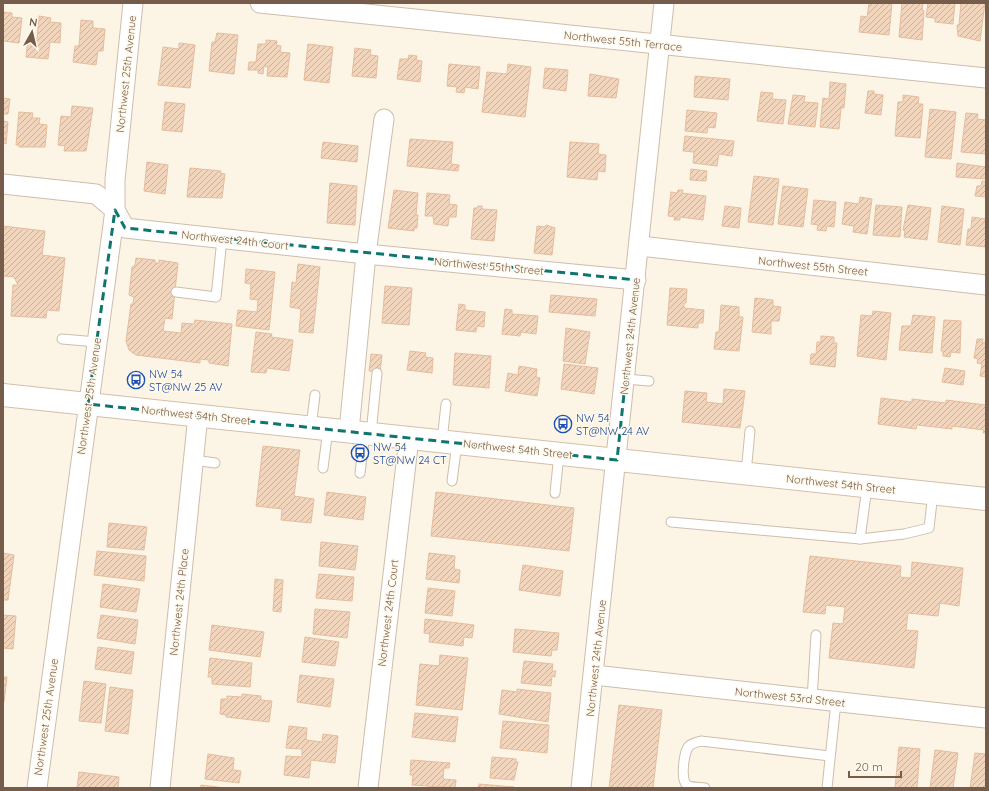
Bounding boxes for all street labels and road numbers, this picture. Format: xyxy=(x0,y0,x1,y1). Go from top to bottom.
street label: Northwest 25th Avenue xyxy=(113,15,139,133)
street label: Northwest 55th Terrace xyxy=(563,28,683,54)
street label: Northwest 24th Court xyxy=(181,227,290,253)
street label: Northwest 55th Street xyxy=(757,253,869,279)
street label: Northwest 55th Street xyxy=(433,254,545,278)
street label: Northwest 24th Avenue xyxy=(617,277,643,395)
street label: Northwest 25th Avenue xyxy=(74,337,104,455)
street label: Northwest 54th Street xyxy=(141,402,252,428)
street label: Northwest 54th Street xyxy=(463,436,574,462)
street label: Northwest 54th Street xyxy=(786,471,897,497)
street label: Northwest 24th Place xyxy=(166,548,192,656)
street label: Northwest 24th Court xyxy=(374,558,402,667)
street label: Northwest 24th Avenue xyxy=(583,599,609,717)
street label: Northwest 25th Avenue xyxy=(31,658,61,776)
street label: Northwest 53rd Street xyxy=(734,684,846,710)

